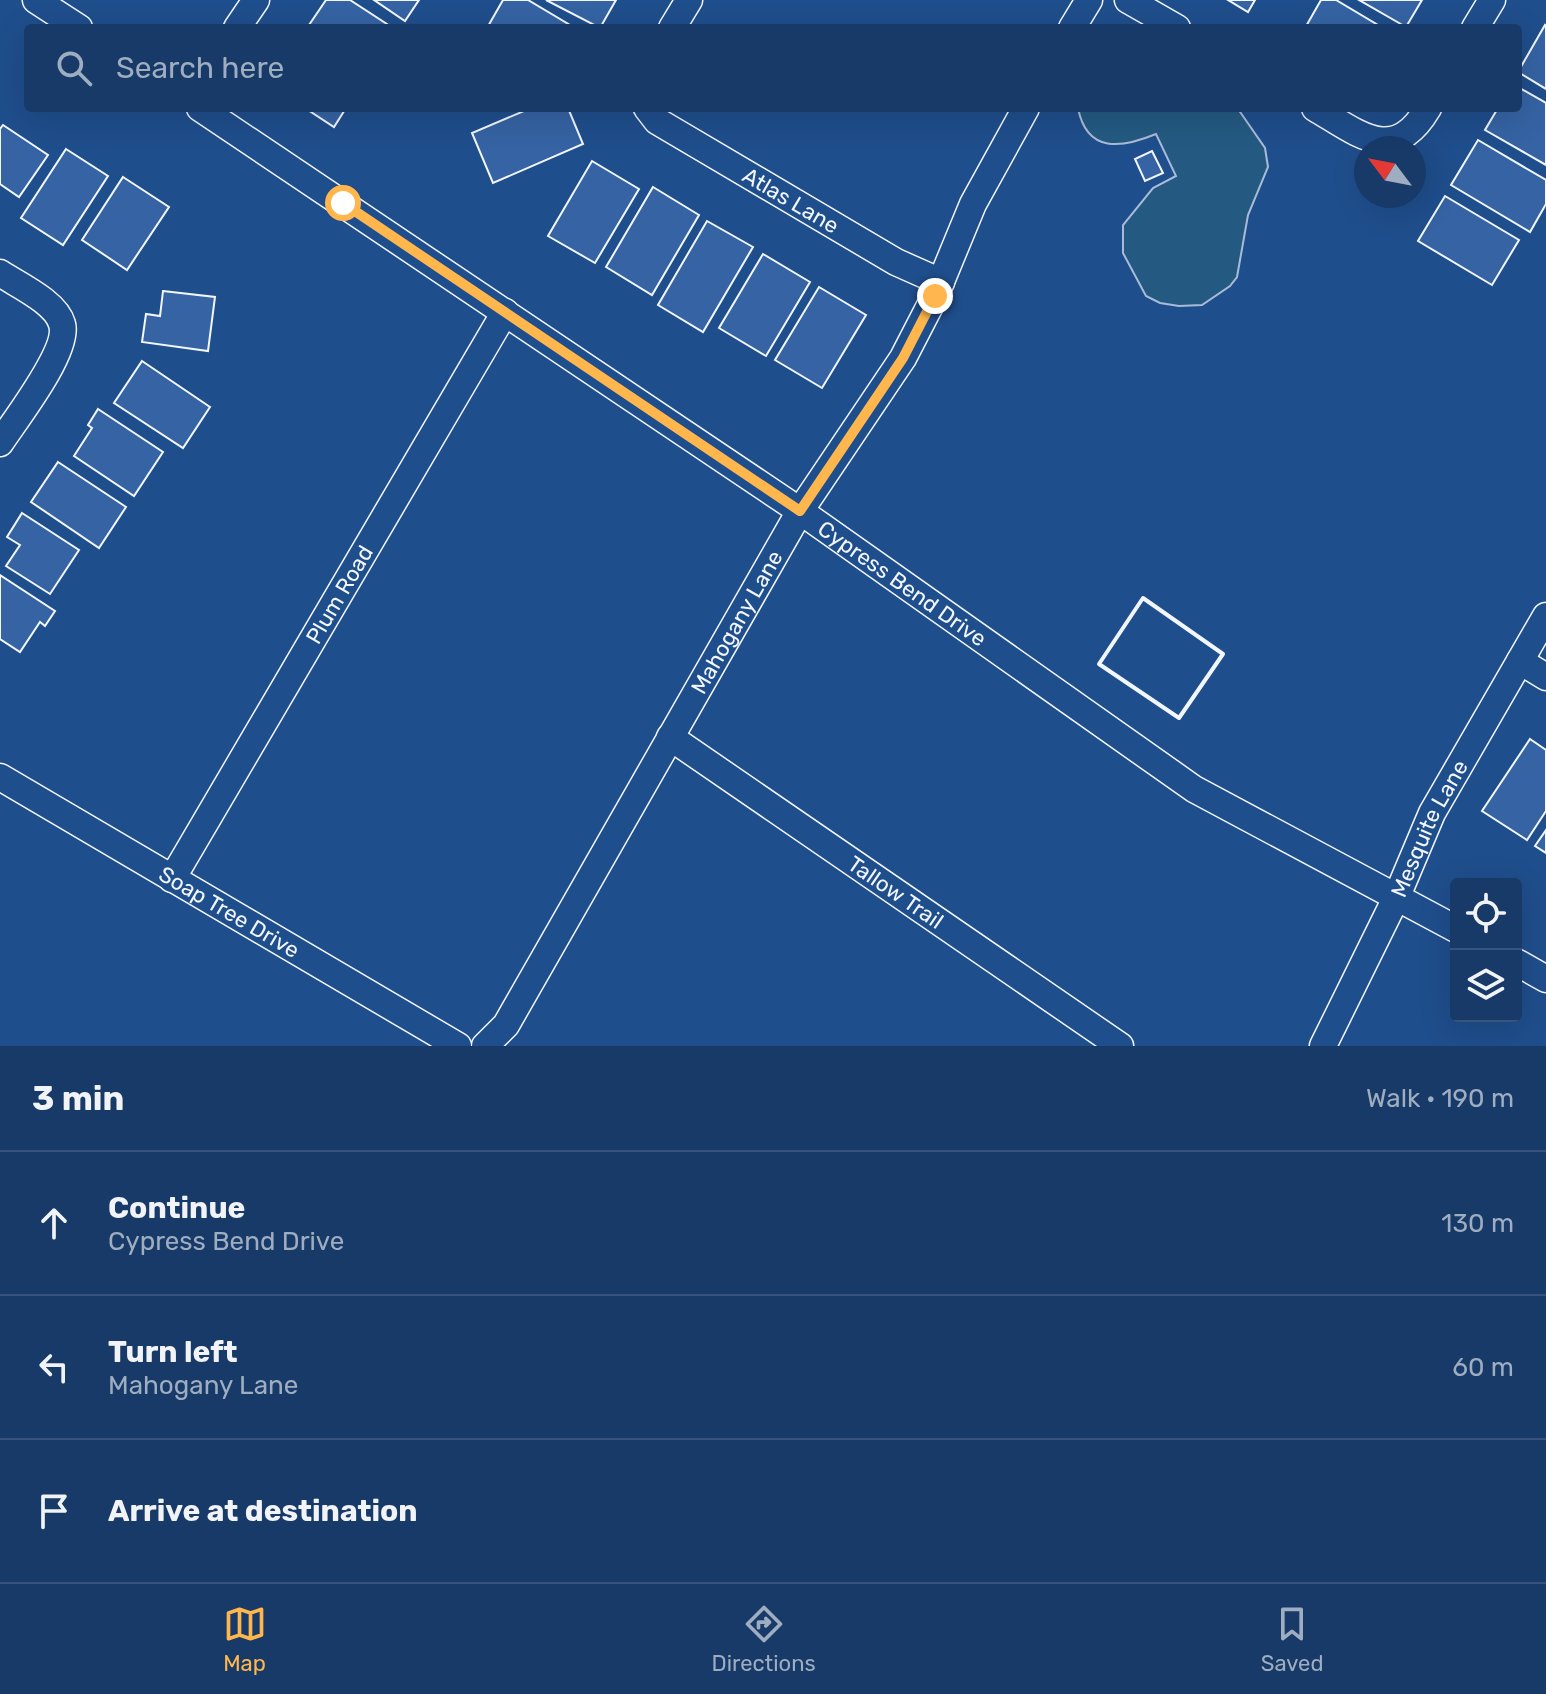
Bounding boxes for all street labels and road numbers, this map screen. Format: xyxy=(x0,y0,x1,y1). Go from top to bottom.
street label: Atlas Lane xyxy=(738,161,844,239)
street label: Cypress Bend Drive xyxy=(813,514,992,652)
street label: Plum Road xyxy=(300,540,379,649)
street label: Mahogany Lane xyxy=(685,545,788,699)
street label: Mesquite Lane xyxy=(1385,755,1473,901)
street label: Tallow Trail xyxy=(843,850,949,934)
street label: Soap Tree Drive xyxy=(154,860,305,964)

